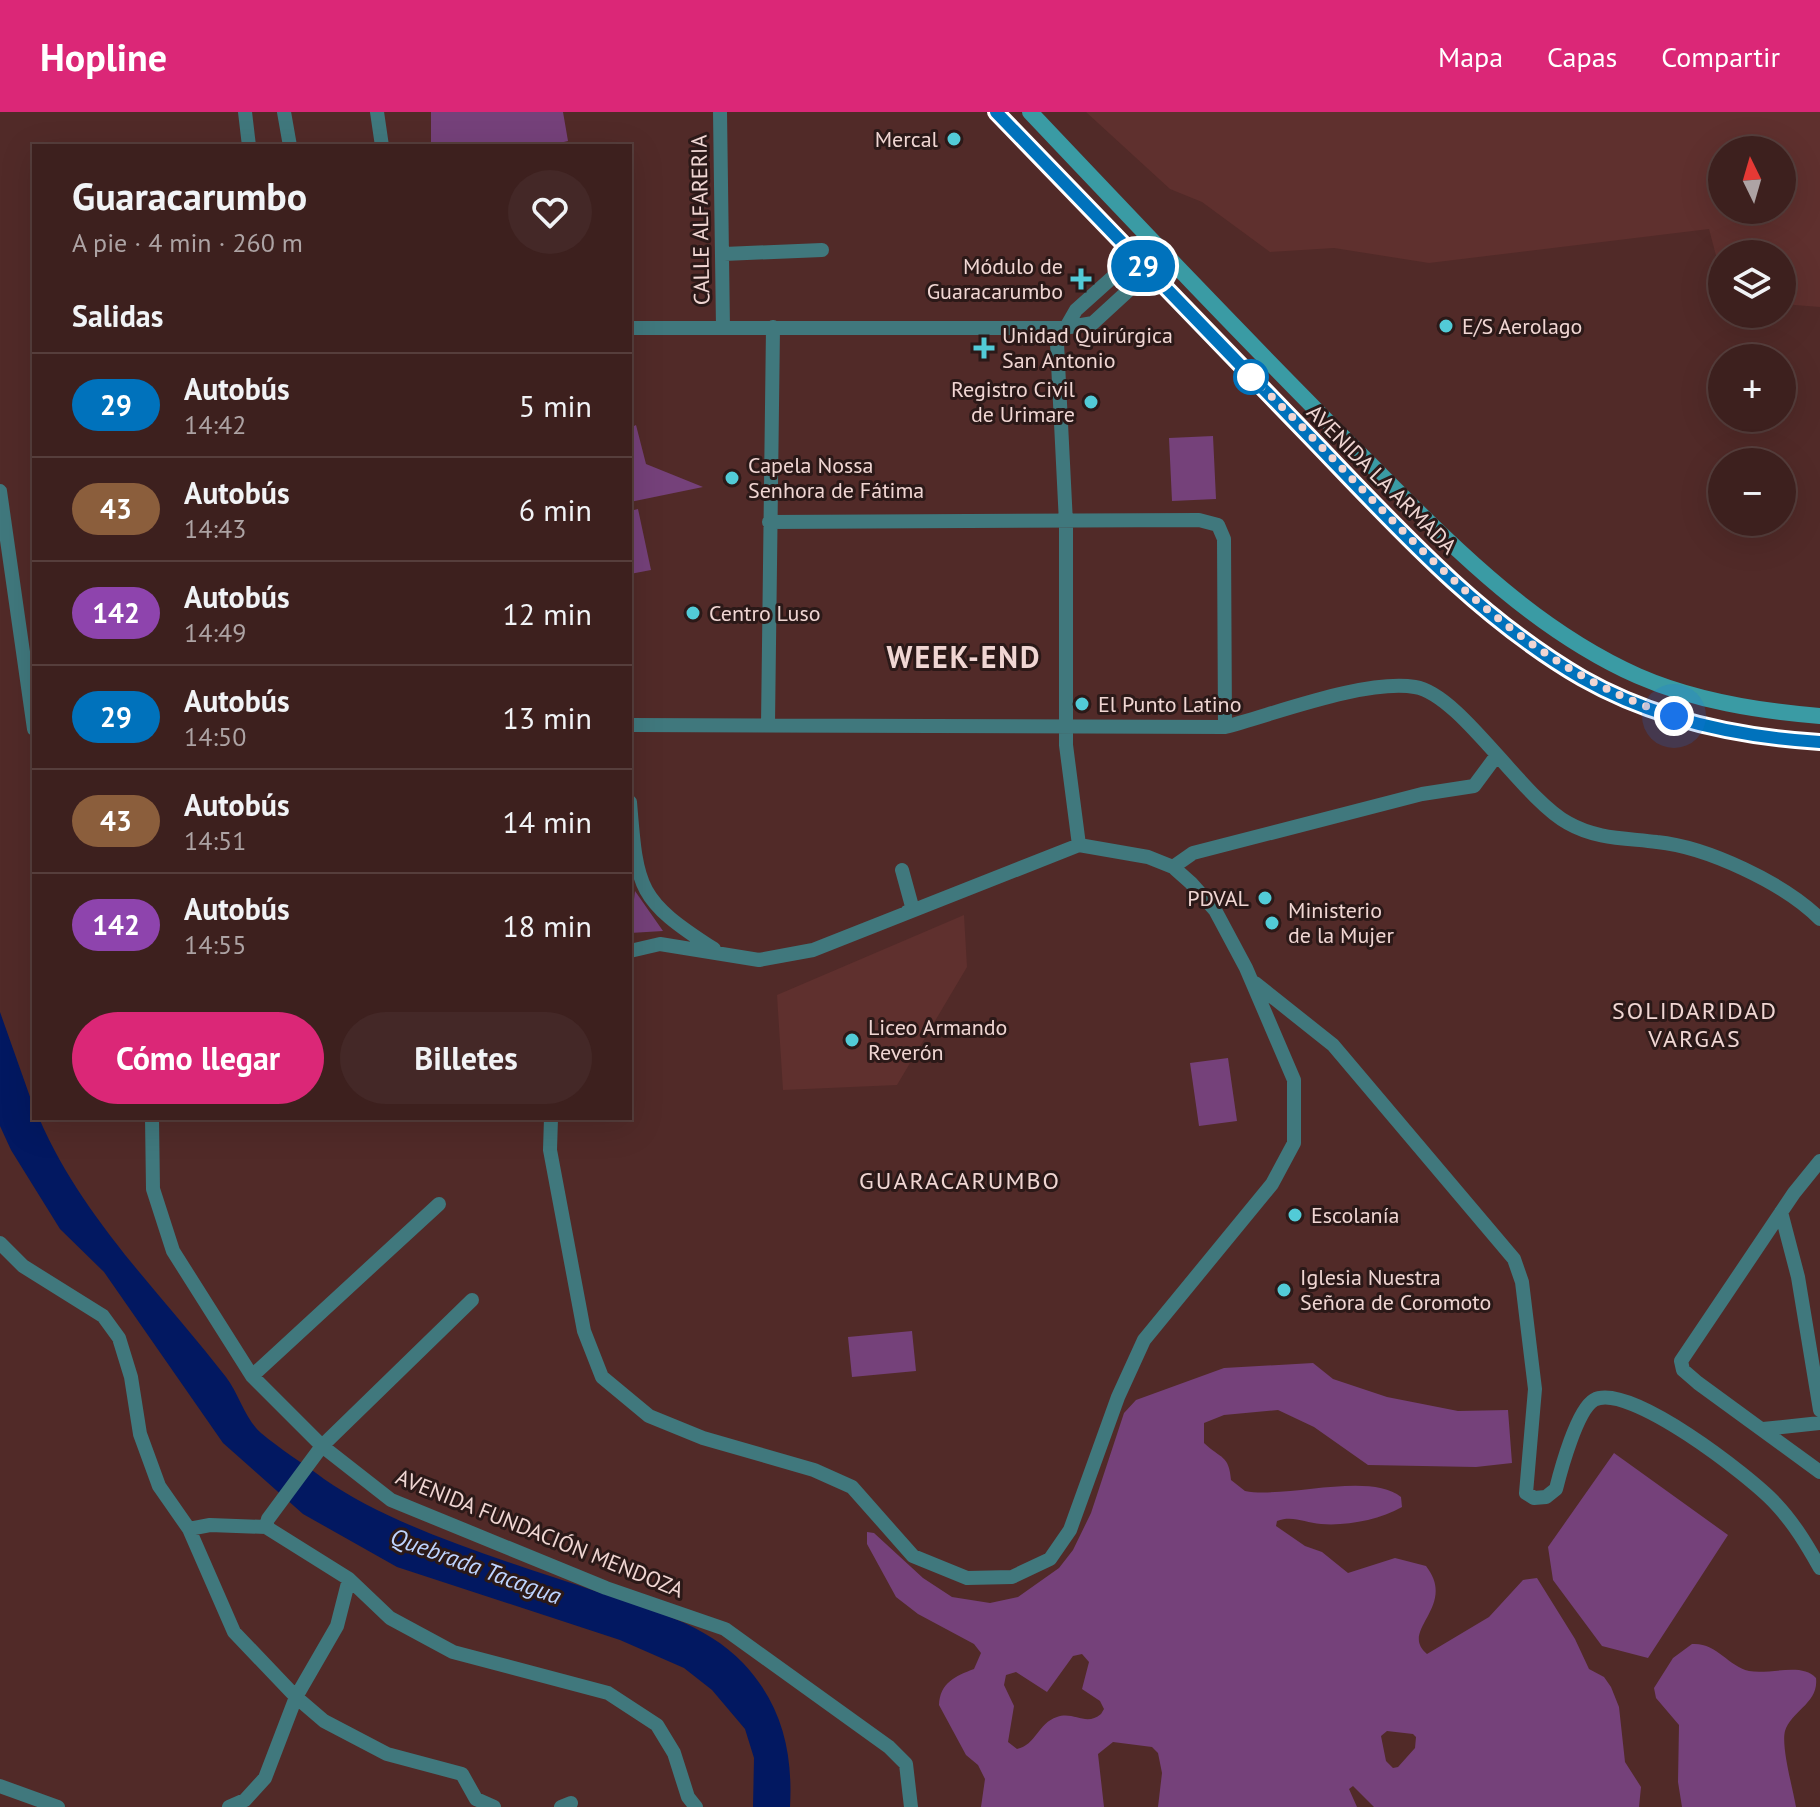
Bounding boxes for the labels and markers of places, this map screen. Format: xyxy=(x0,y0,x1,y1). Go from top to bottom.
place label: Mercal xyxy=(875,125,939,153)
marker: Mercal xyxy=(945,130,963,148)
place label: Módulo de Guaracarumbo xyxy=(927,252,1063,305)
marker: Módulo de Guaracarumbo xyxy=(1070,268,1092,290)
place label: E/S Aerolago xyxy=(1462,312,1582,340)
marker: E/S Aerolago xyxy=(1437,317,1455,335)
place label: Unidad Quirúrgica San Antonio xyxy=(1002,321,1173,374)
marker: Unidad Quirúrgica San Antonio xyxy=(973,337,995,359)
unlabelled marker xyxy=(1234,360,1268,394)
place label: Registro Civil de Urimare xyxy=(951,375,1076,428)
marker: Registro Civil de Urimare xyxy=(1082,393,1100,411)
place label: Capela Nossa Senhora de Fátima xyxy=(748,451,924,504)
marker: Capela Nossa Senhora de Fátima xyxy=(723,469,741,487)
place label: Centro Luso xyxy=(709,599,820,627)
marker: Centro Luso xyxy=(684,604,702,622)
place label: El Punto Latino xyxy=(1098,690,1241,718)
marker: El Punto Latino xyxy=(1073,695,1091,713)
place label: PDVAL xyxy=(1187,884,1249,912)
marker: PDVAL xyxy=(1256,889,1274,907)
place label: Ministerio de la Mujer xyxy=(1288,896,1394,949)
marker: Ministerio de la Mujer xyxy=(1263,914,1281,932)
place label: Liceo Armando Reverón xyxy=(868,1013,1007,1066)
marker: Liceo Armando Reverón xyxy=(843,1031,861,1049)
place label: Escolanía xyxy=(1311,1201,1399,1229)
marker: Escolanía xyxy=(1286,1206,1304,1224)
place label: Iglesia Nuestra Señora de Coromoto xyxy=(1300,1263,1491,1316)
marker: Iglesia Nuestra Señora de Coromoto xyxy=(1275,1281,1293,1299)

